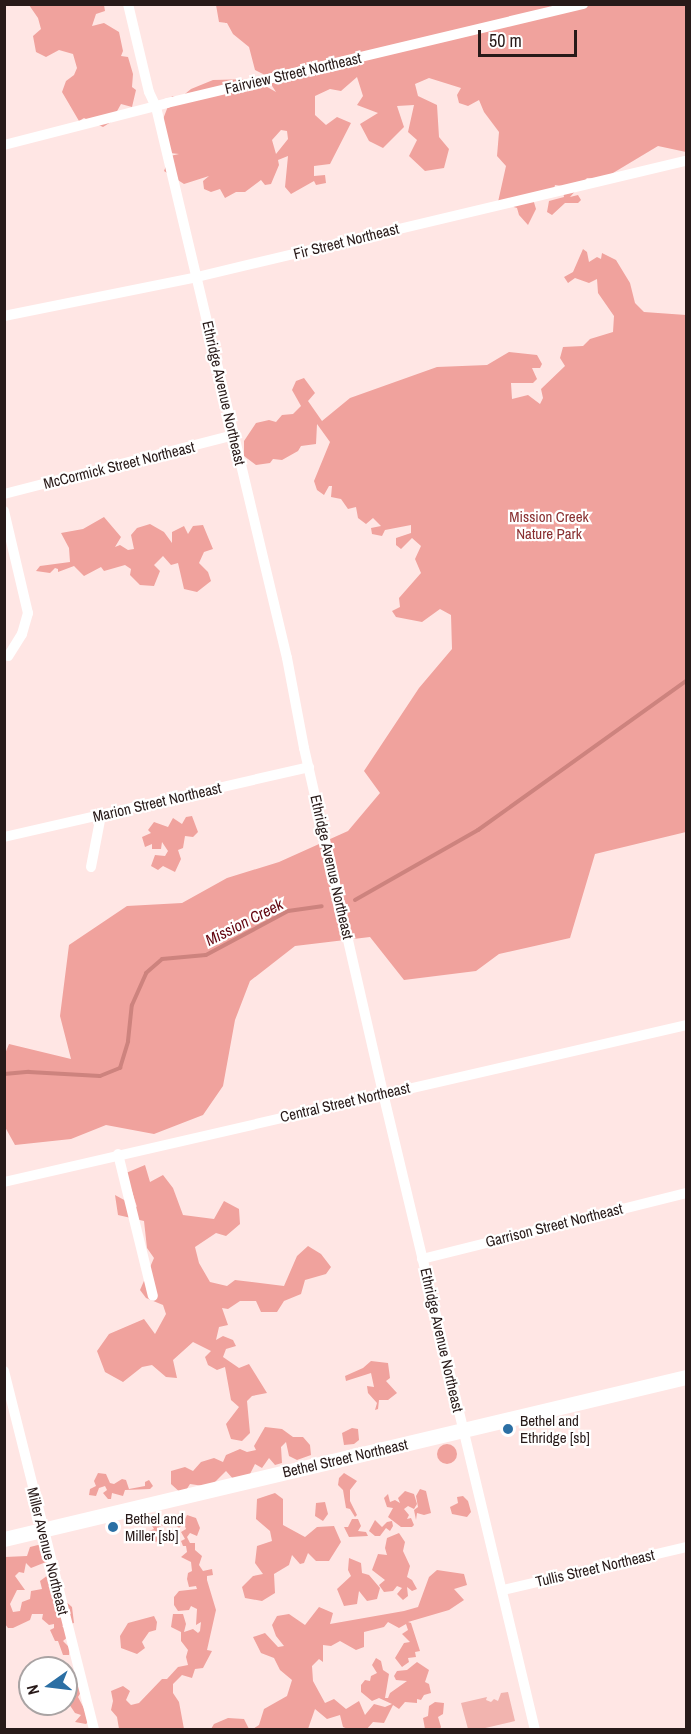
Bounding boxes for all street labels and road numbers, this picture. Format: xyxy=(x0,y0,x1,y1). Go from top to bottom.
street label: Fairview Street Northeast xyxy=(223,49,363,97)
street label: Fir Street Northeast xyxy=(291,219,401,263)
street label: Ethridge Avenue Northeast xyxy=(199,319,249,467)
street label: McCormick Street Northeast xyxy=(42,437,196,493)
street label: Marion Street Northeast xyxy=(91,778,223,826)
street label: Ethridge Avenue Northeast xyxy=(307,793,357,941)
street label: Central Street Northeast xyxy=(278,1078,412,1126)
street label: Garrison Street Northeast xyxy=(483,1199,625,1251)
street label: Ethridge Avenue Northeast xyxy=(417,1266,467,1414)
street label: Bethel Street Northeast xyxy=(281,1435,409,1481)
street label: Miller Avenue Northeast xyxy=(23,1485,73,1617)
street label: Tullis Street Northeast xyxy=(534,1546,656,1590)

